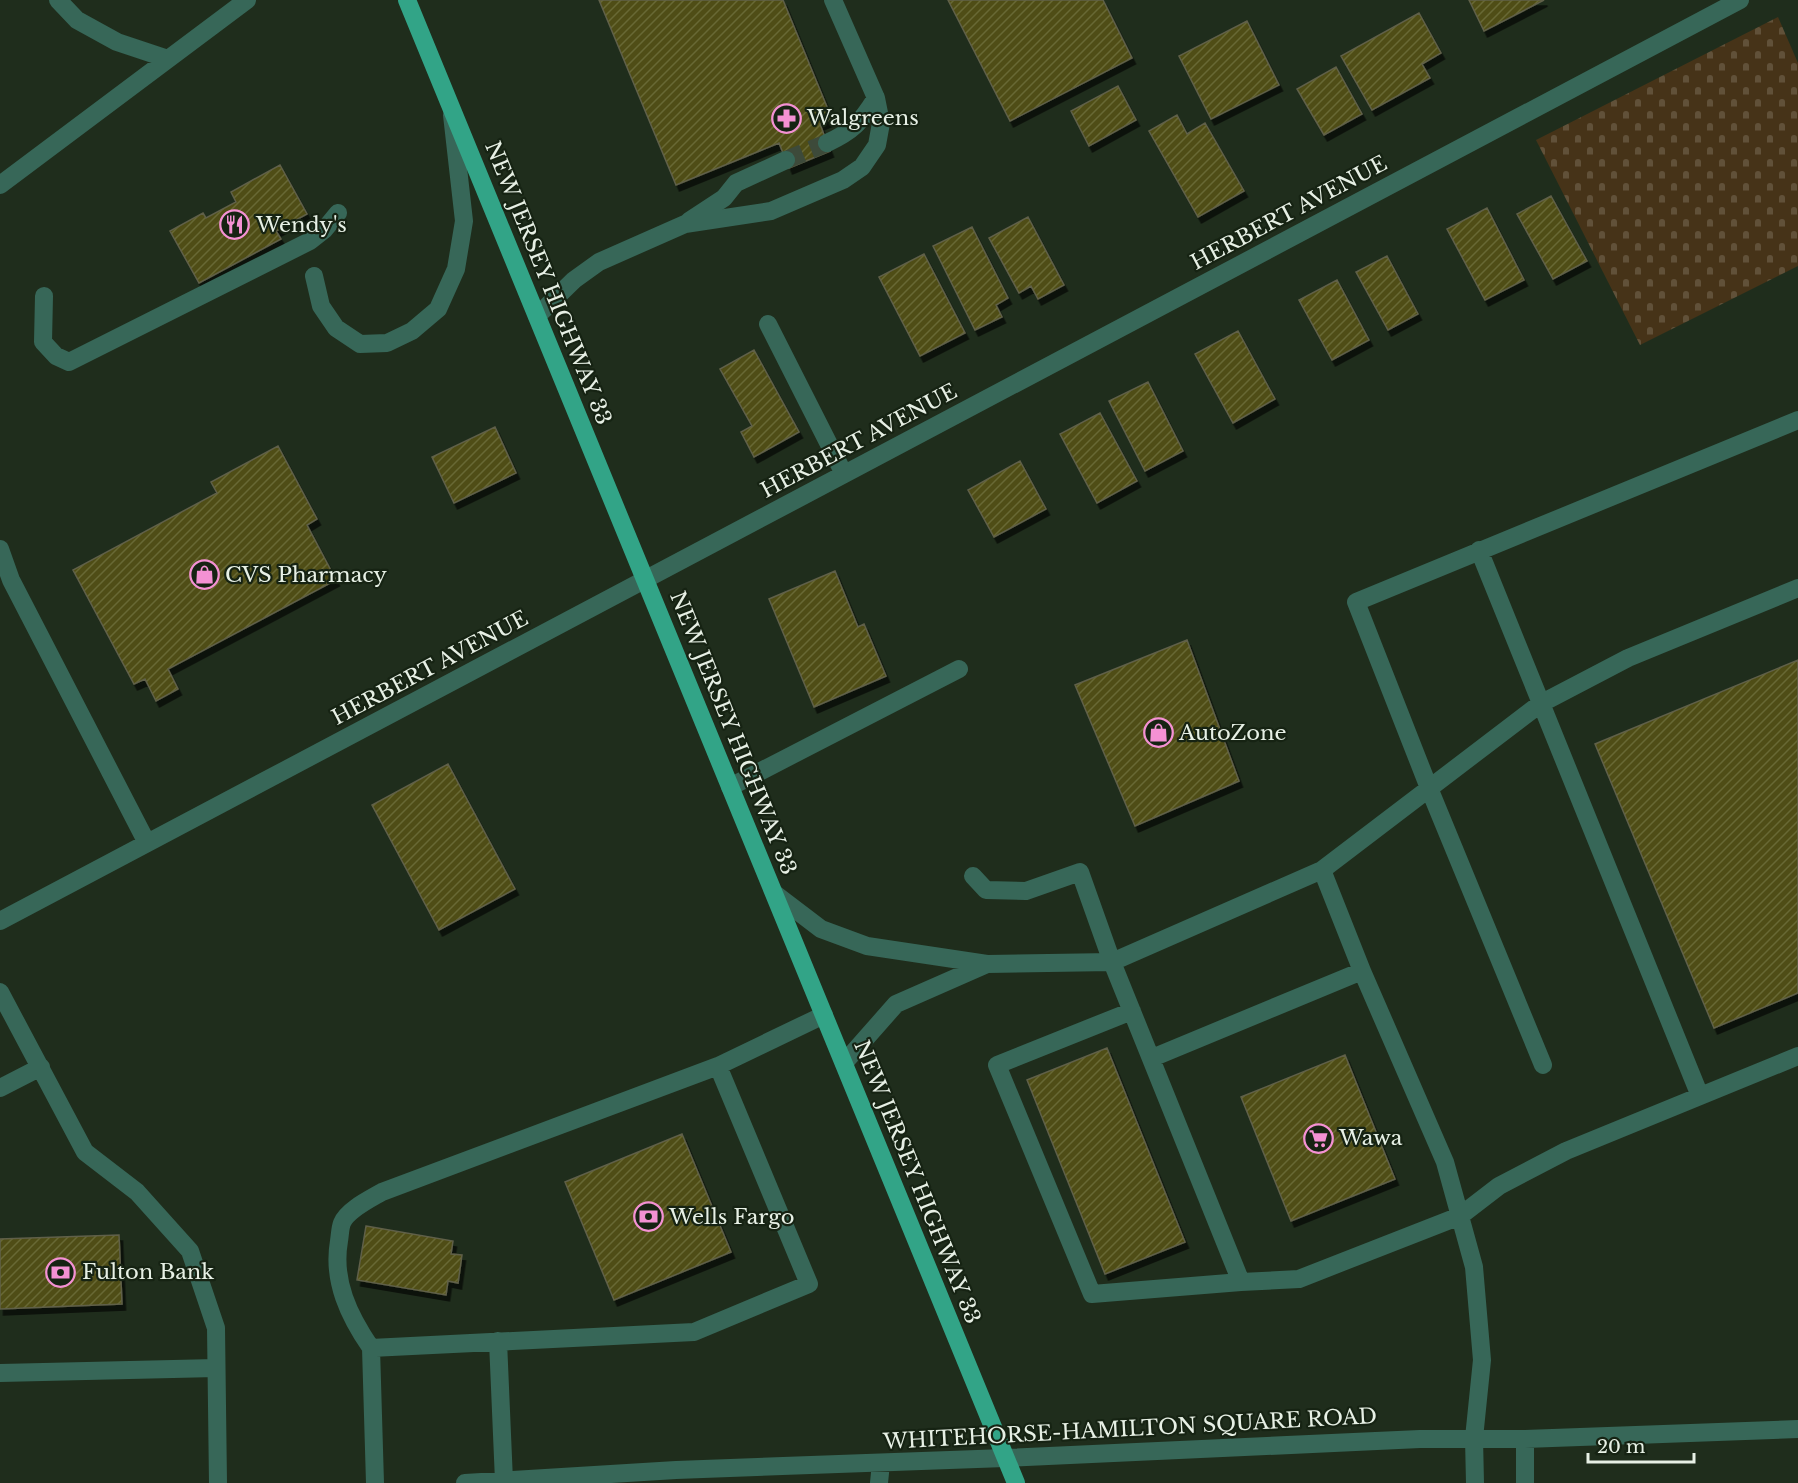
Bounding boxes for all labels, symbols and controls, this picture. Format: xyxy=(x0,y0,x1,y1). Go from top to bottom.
pharmacy icon: Walgreens xyxy=(770,102,802,134)
place label: Walgreens xyxy=(806,105,919,131)
street label: NEW JERSEY HIGHWAY 33 xyxy=(479,137,617,429)
street label: HERBERT AVENUE xyxy=(1186,150,1392,276)
restaurant icon: Wendy's xyxy=(219,209,251,241)
place label: Wendy's xyxy=(255,212,347,238)
street label: HERBERT AVENUE xyxy=(756,378,962,504)
shop icon: CVS Pharmacy xyxy=(188,559,220,591)
place label: CVS Pharmacy xyxy=(225,562,388,588)
street label: NEW JERSEY HIGHWAY 33 xyxy=(664,587,802,879)
street label: HERBERT AVENUE xyxy=(327,605,533,731)
shop icon: AutoZone xyxy=(1142,717,1174,749)
place label: AutoZone xyxy=(1178,720,1287,746)
street label: NEW JERSEY HIGHWAY 33 xyxy=(848,1036,986,1328)
supermarket icon: Wawa xyxy=(1302,1122,1334,1154)
place label: Wawa xyxy=(1338,1125,1403,1151)
bank icon: Wells Fargo xyxy=(632,1201,664,1233)
place label: Wells Fargo xyxy=(668,1204,795,1230)
bank icon: Fulton Bank xyxy=(45,1256,77,1288)
place label: Fulton Bank xyxy=(82,1259,214,1285)
street label: WHITEHORSE-HAMILTON SQUARE ROAD xyxy=(881,1403,1378,1455)
scale bar xyxy=(1588,1426,1694,1464)
text: 20 m xyxy=(1597,1436,1645,1458)

